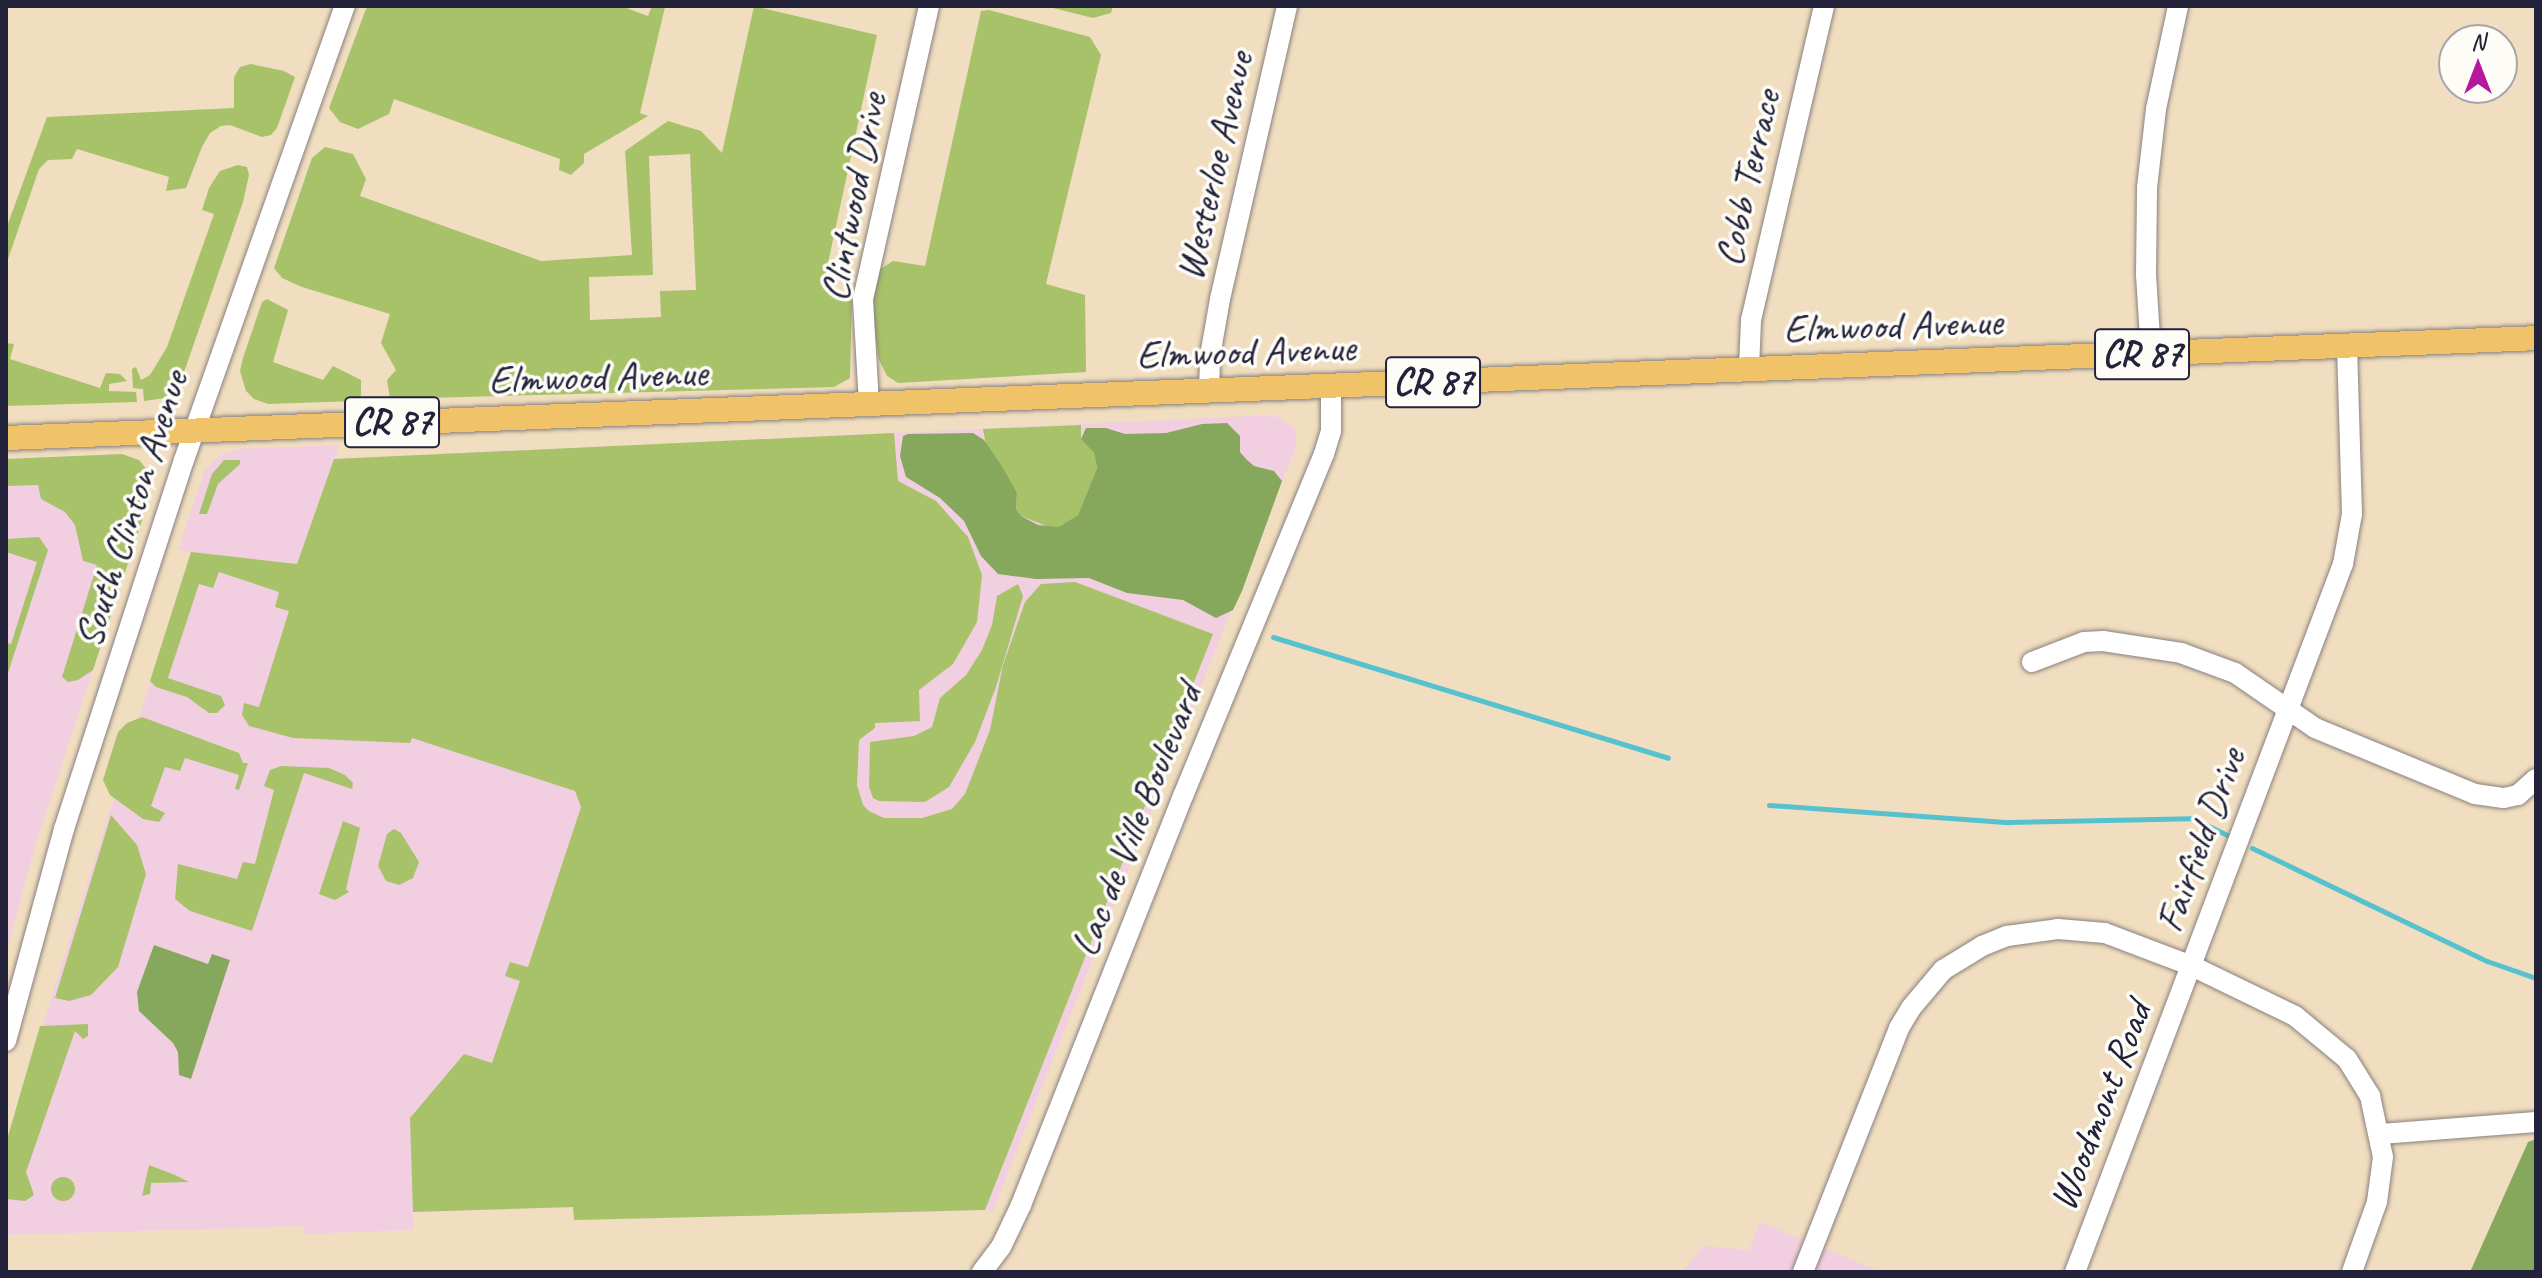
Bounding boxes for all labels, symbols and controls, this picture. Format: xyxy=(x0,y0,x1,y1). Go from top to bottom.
north arrow xyxy=(2438,24,2518,104)
text: N xyxy=(2471,28,2485,56)
street label: Westerloe Avenue xyxy=(1165,48,1263,284)
street label: Cobb Terrace xyxy=(1704,86,1790,270)
street label: Clintwood Drive xyxy=(809,89,897,305)
street label: Elmwood Avenue xyxy=(1783,297,2003,353)
road number: CR 87 xyxy=(2094,320,2190,388)
street label: Elmwood Avenue xyxy=(1136,323,1356,379)
street label: Elmwood Avenue xyxy=(488,348,708,404)
road number: CR 87 xyxy=(1385,348,1481,416)
street label: South Clinton Avenue xyxy=(64,365,198,653)
road number: CR 87 xyxy=(344,388,440,456)
street label: Lac de Ville Boulevard xyxy=(1059,676,1213,964)
street label: Fairfield Drive xyxy=(2145,742,2255,938)
street label: Woodmont Road xyxy=(2038,995,2162,1217)

